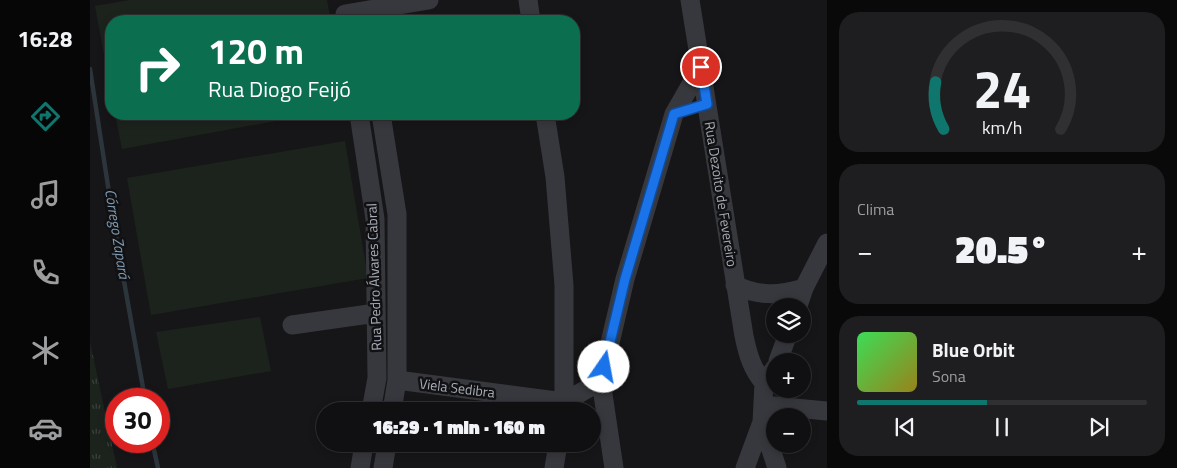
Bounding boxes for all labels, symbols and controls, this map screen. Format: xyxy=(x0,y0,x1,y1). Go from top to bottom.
text: 16:28 xyxy=(18,22,72,56)
text: 120 m xyxy=(208,24,304,78)
icon: right xyxy=(125,35,190,100)
pin xyxy=(680,46,722,88)
text: 24 xyxy=(973,49,1031,128)
icon: arrive xyxy=(687,53,715,81)
text: Rua Diogo Feijó xyxy=(208,72,351,106)
icon: directions xyxy=(28,99,63,134)
text: km/h xyxy=(982,114,1022,141)
street label: Rua Dezoito de Fevereiro xyxy=(700,120,743,268)
icon: music xyxy=(28,177,63,212)
water label: Córrego Zapará xyxy=(99,187,136,282)
text: Clima xyxy=(857,197,894,221)
street label: Rua Pedro Álvares Cabral xyxy=(360,203,387,351)
text: 20.5° xyxy=(955,220,1049,278)
text: − xyxy=(857,229,873,272)
text: + xyxy=(1131,229,1147,272)
icon: phone xyxy=(28,255,63,290)
map controls xyxy=(766,298,811,453)
button: layers xyxy=(766,298,811,343)
icon: climate xyxy=(28,333,63,368)
text: Blue Orbit xyxy=(932,335,1015,364)
position arrow xyxy=(577,340,629,392)
button: + xyxy=(766,353,811,398)
text: Sona xyxy=(932,364,966,388)
street label: Viela Sedibra xyxy=(418,372,496,403)
speed limit sign: 30 xyxy=(105,388,170,453)
button: − xyxy=(766,408,811,453)
icon: car xyxy=(28,411,63,446)
text: 16:29 · 1 min · 160 m xyxy=(372,412,545,441)
icon: previous xyxy=(891,413,919,441)
icon: pause xyxy=(988,413,1016,441)
icon: next xyxy=(1085,413,1113,441)

